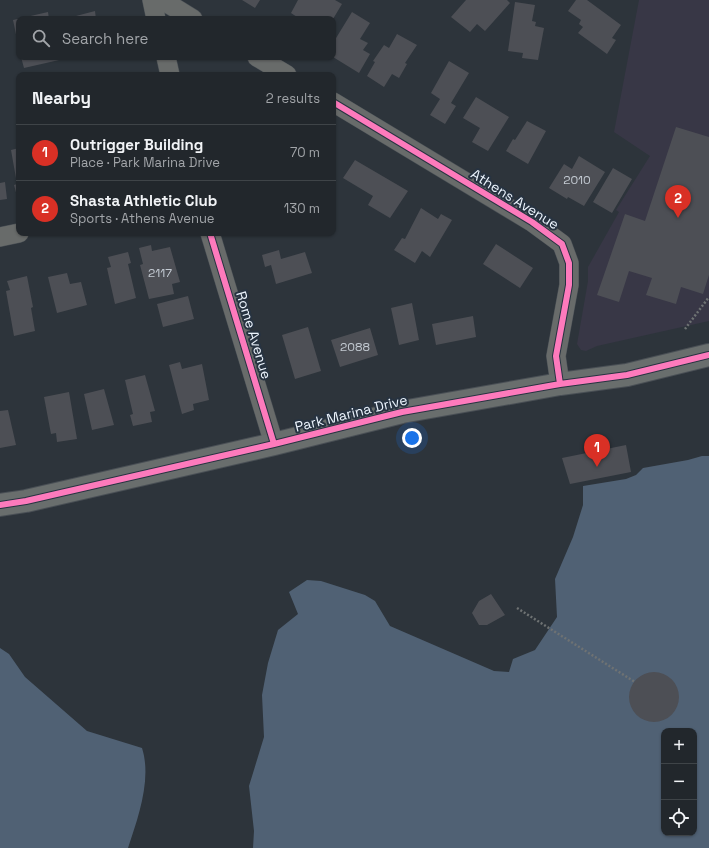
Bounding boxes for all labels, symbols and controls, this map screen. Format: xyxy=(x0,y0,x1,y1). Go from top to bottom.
search box xyxy=(16,16,336,60)
icon: search xyxy=(30,27,52,49)
text: Search here xyxy=(62,29,148,48)
text: Nearby xyxy=(32,87,91,109)
text: 2 results xyxy=(266,90,320,107)
text: Outrigger Building xyxy=(70,135,203,154)
text: 1 xyxy=(42,144,48,161)
text: 70 m xyxy=(290,144,320,161)
text: Place · Park Marina Drive xyxy=(70,154,220,171)
street label: Athens Avenue xyxy=(468,165,562,233)
house number: 2010 xyxy=(563,172,591,188)
pin: 2 xyxy=(665,185,691,218)
text: Shasta Athletic Club xyxy=(70,191,217,210)
text: 2 xyxy=(41,200,49,217)
text: 130 m xyxy=(284,200,320,217)
text: Sports · Athens Avenue xyxy=(70,210,215,227)
house number: 2117 xyxy=(148,265,172,281)
street label: Rome Avenue xyxy=(232,289,276,381)
house number: 2088 xyxy=(340,339,370,355)
street label: Park Marina Drive xyxy=(293,390,409,436)
your location xyxy=(402,428,422,448)
pin: 1 xyxy=(584,434,610,467)
map controls xyxy=(661,728,697,836)
button: + xyxy=(661,728,697,764)
button: − xyxy=(661,764,697,800)
button: locate xyxy=(661,800,697,836)

